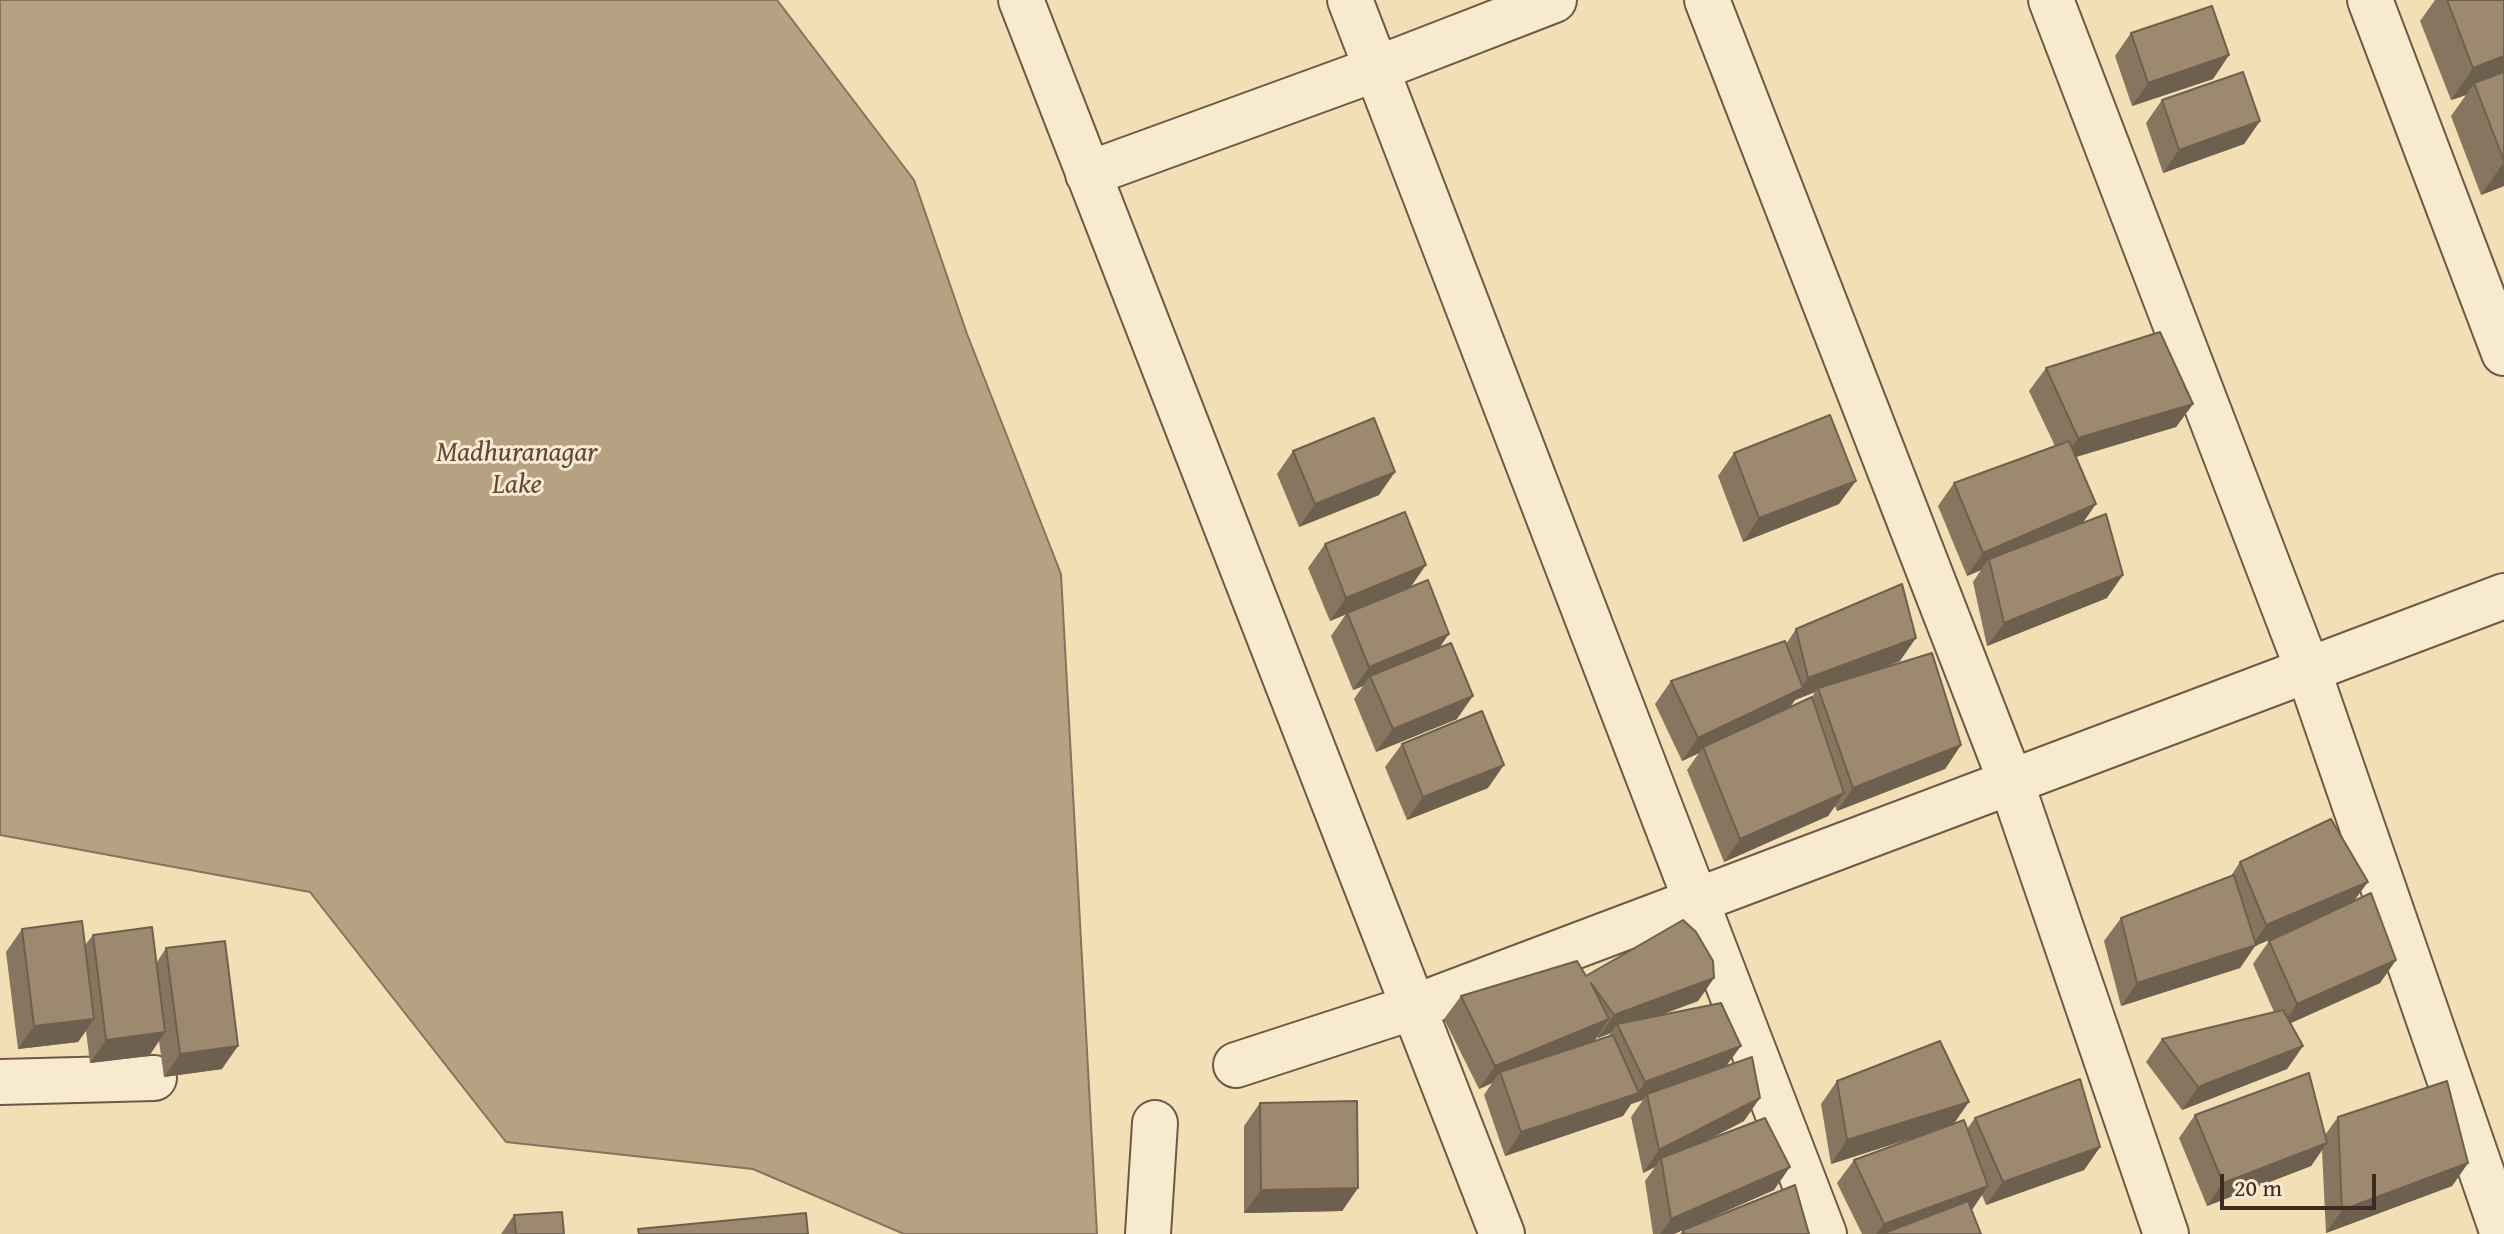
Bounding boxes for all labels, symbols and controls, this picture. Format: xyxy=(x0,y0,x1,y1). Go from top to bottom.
water label: Madhuranagar Lake xyxy=(436,437,598,503)
scale bar xyxy=(2224,1158,2380,1208)
text: 20 m xyxy=(2234,1170,2282,1205)

